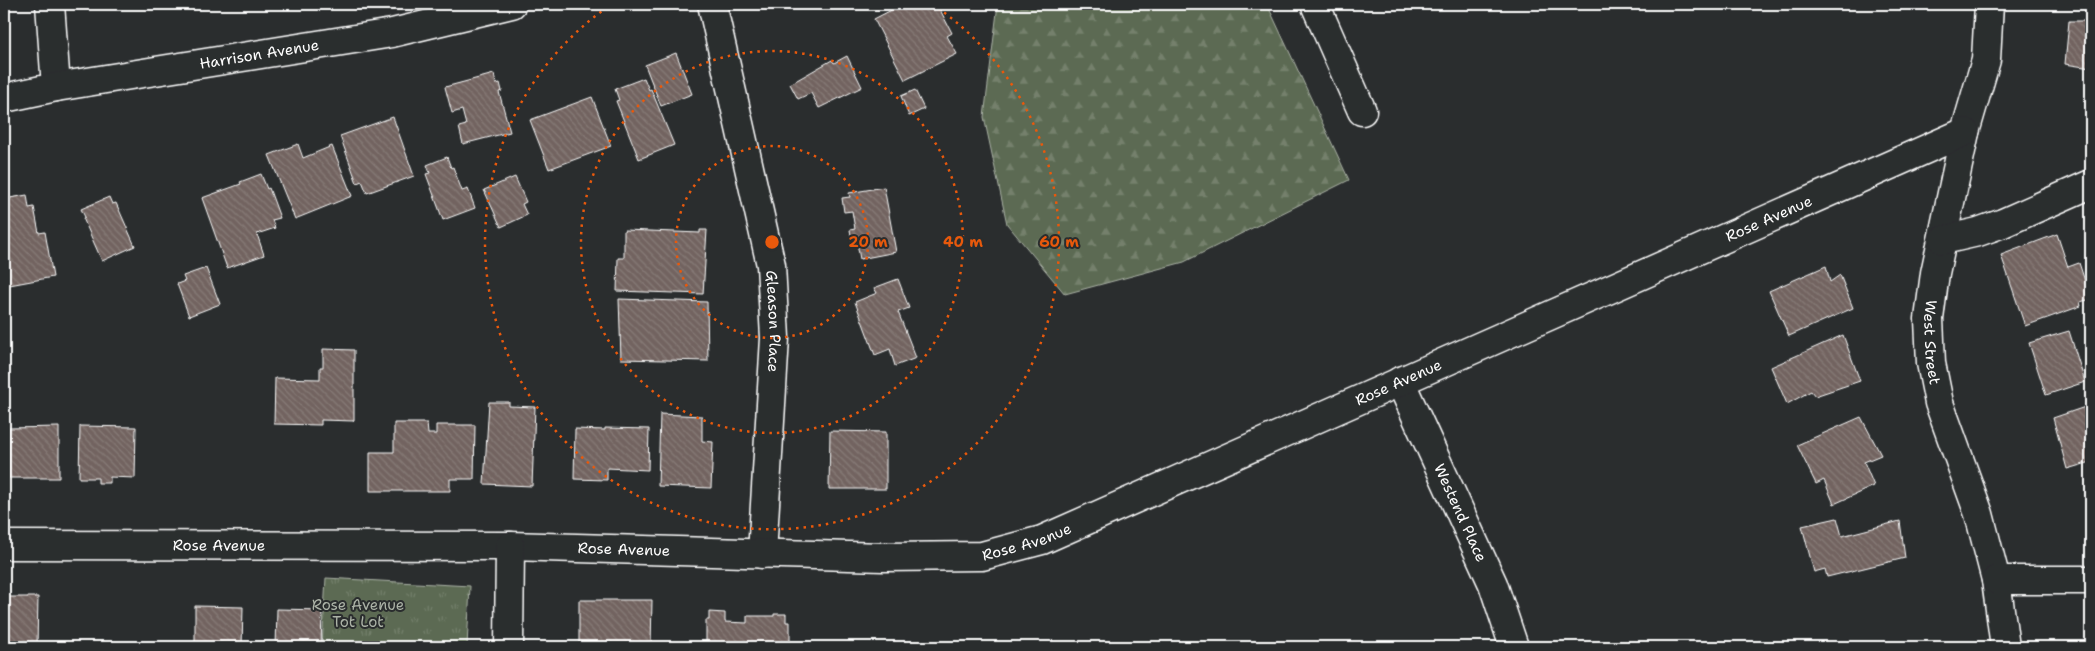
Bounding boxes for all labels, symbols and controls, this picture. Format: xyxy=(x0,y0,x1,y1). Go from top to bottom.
street label: Harrison Avenue xyxy=(198,35,320,74)
street label: Rose Avenue xyxy=(1722,191,1815,247)
text: 20 m xyxy=(848,232,888,252)
text: 40 m xyxy=(943,232,983,252)
text: 60 m xyxy=(1039,232,1079,252)
centre of rings xyxy=(763,233,781,251)
street label: Gleason Place xyxy=(761,270,785,373)
street label: West Street xyxy=(1919,299,1945,386)
street label: Rose Avenue xyxy=(1352,355,1445,410)
street label: Westend Place xyxy=(1429,461,1492,565)
street label: Rose Avenue xyxy=(980,518,1074,566)
street label: Rose Avenue xyxy=(173,535,265,556)
street label: Rose Avenue xyxy=(577,538,671,561)
park label: Rose Avenue Tot Lot xyxy=(312,595,404,632)

